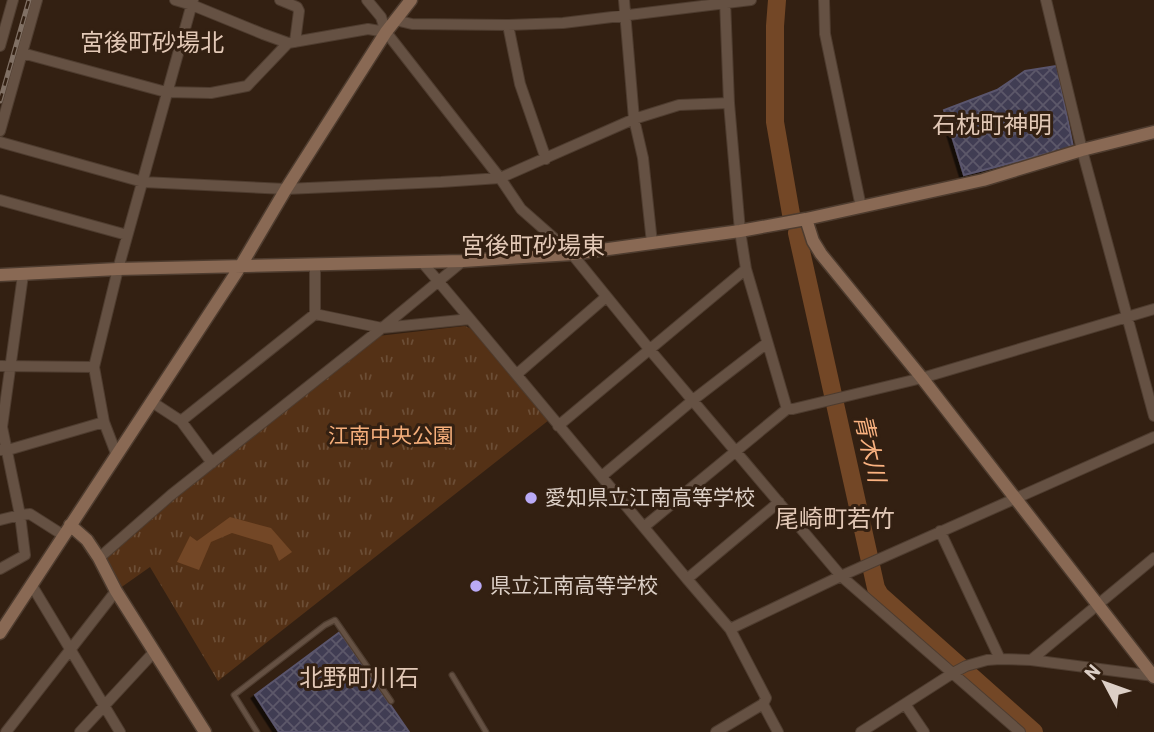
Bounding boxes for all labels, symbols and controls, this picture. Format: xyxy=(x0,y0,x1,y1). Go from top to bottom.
district label: 宮後町砂場北 xyxy=(80,27,224,56)
district label: 石枕町神明 xyxy=(932,109,1052,138)
district label: 宮後町砂場東 xyxy=(461,230,605,259)
water label: 青木川 xyxy=(850,411,893,487)
park label: 江南中央公園 xyxy=(328,422,454,447)
place label: 愛知県立江南高等学校 xyxy=(545,484,755,509)
marker: 愛知県立江南高等学校 xyxy=(523,490,539,506)
district label: 尾崎町若竹 xyxy=(775,503,895,532)
place label: 県立江南高等学校 xyxy=(490,572,658,597)
marker: 県立江南高等学校 xyxy=(468,578,484,594)
north arrow xyxy=(1070,648,1140,718)
text: N xyxy=(1079,659,1105,684)
district label: 北野町川石 xyxy=(299,662,419,691)

